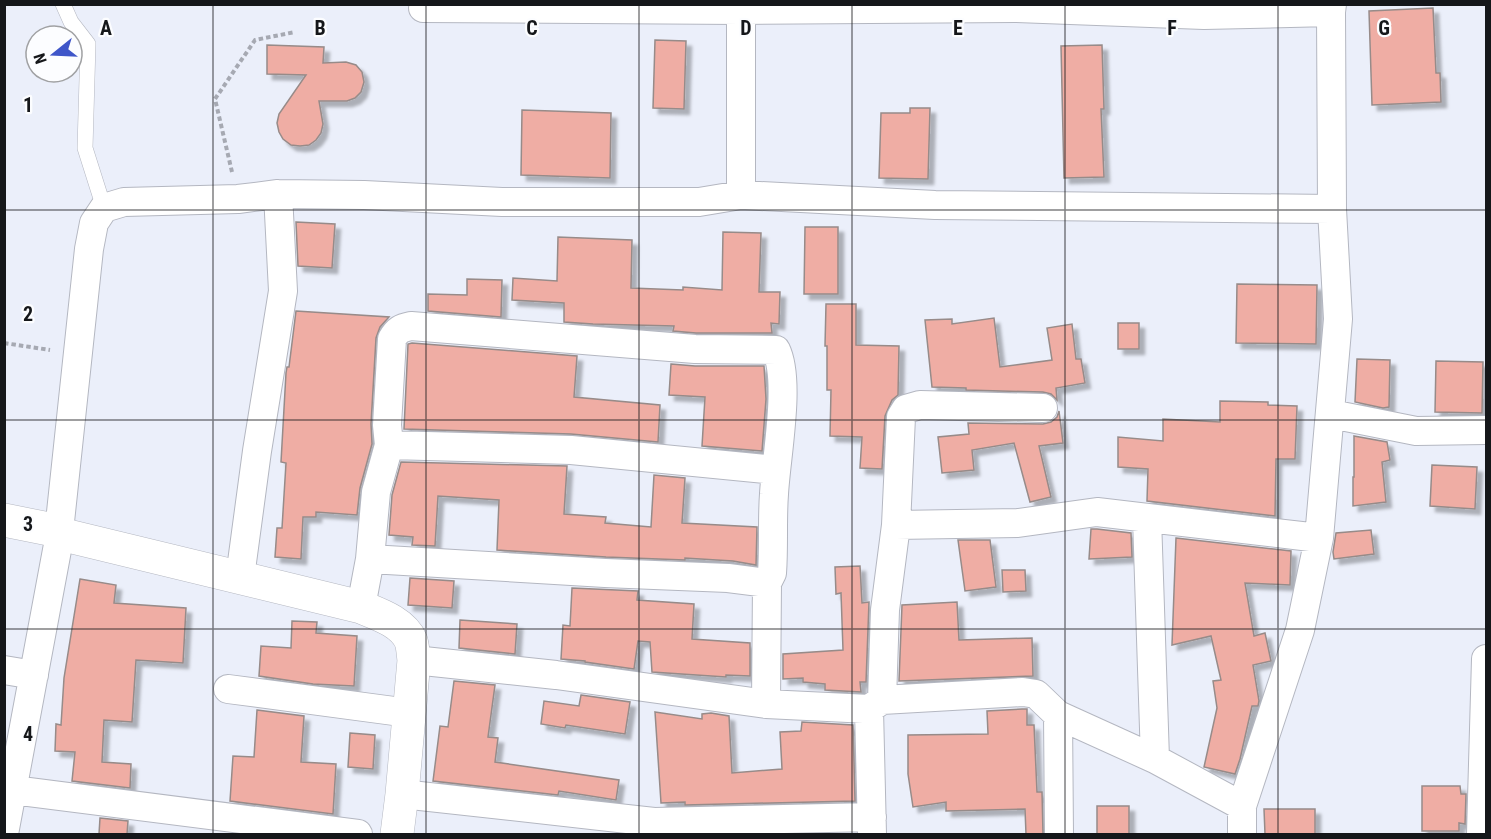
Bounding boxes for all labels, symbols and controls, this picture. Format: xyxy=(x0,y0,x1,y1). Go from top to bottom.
text: A xyxy=(100,16,112,40)
text: B xyxy=(314,16,326,40)
text: C xyxy=(526,16,538,40)
text: D xyxy=(740,16,752,40)
text: E xyxy=(953,16,963,40)
text: F xyxy=(1167,16,1177,40)
text: G xyxy=(1378,16,1390,40)
north arrow xyxy=(24,24,84,84)
text: N xyxy=(30,51,51,66)
text: 1 xyxy=(23,93,33,117)
text: 2 xyxy=(23,302,33,326)
text: 3 xyxy=(23,512,33,536)
text: 4 xyxy=(23,722,33,746)

